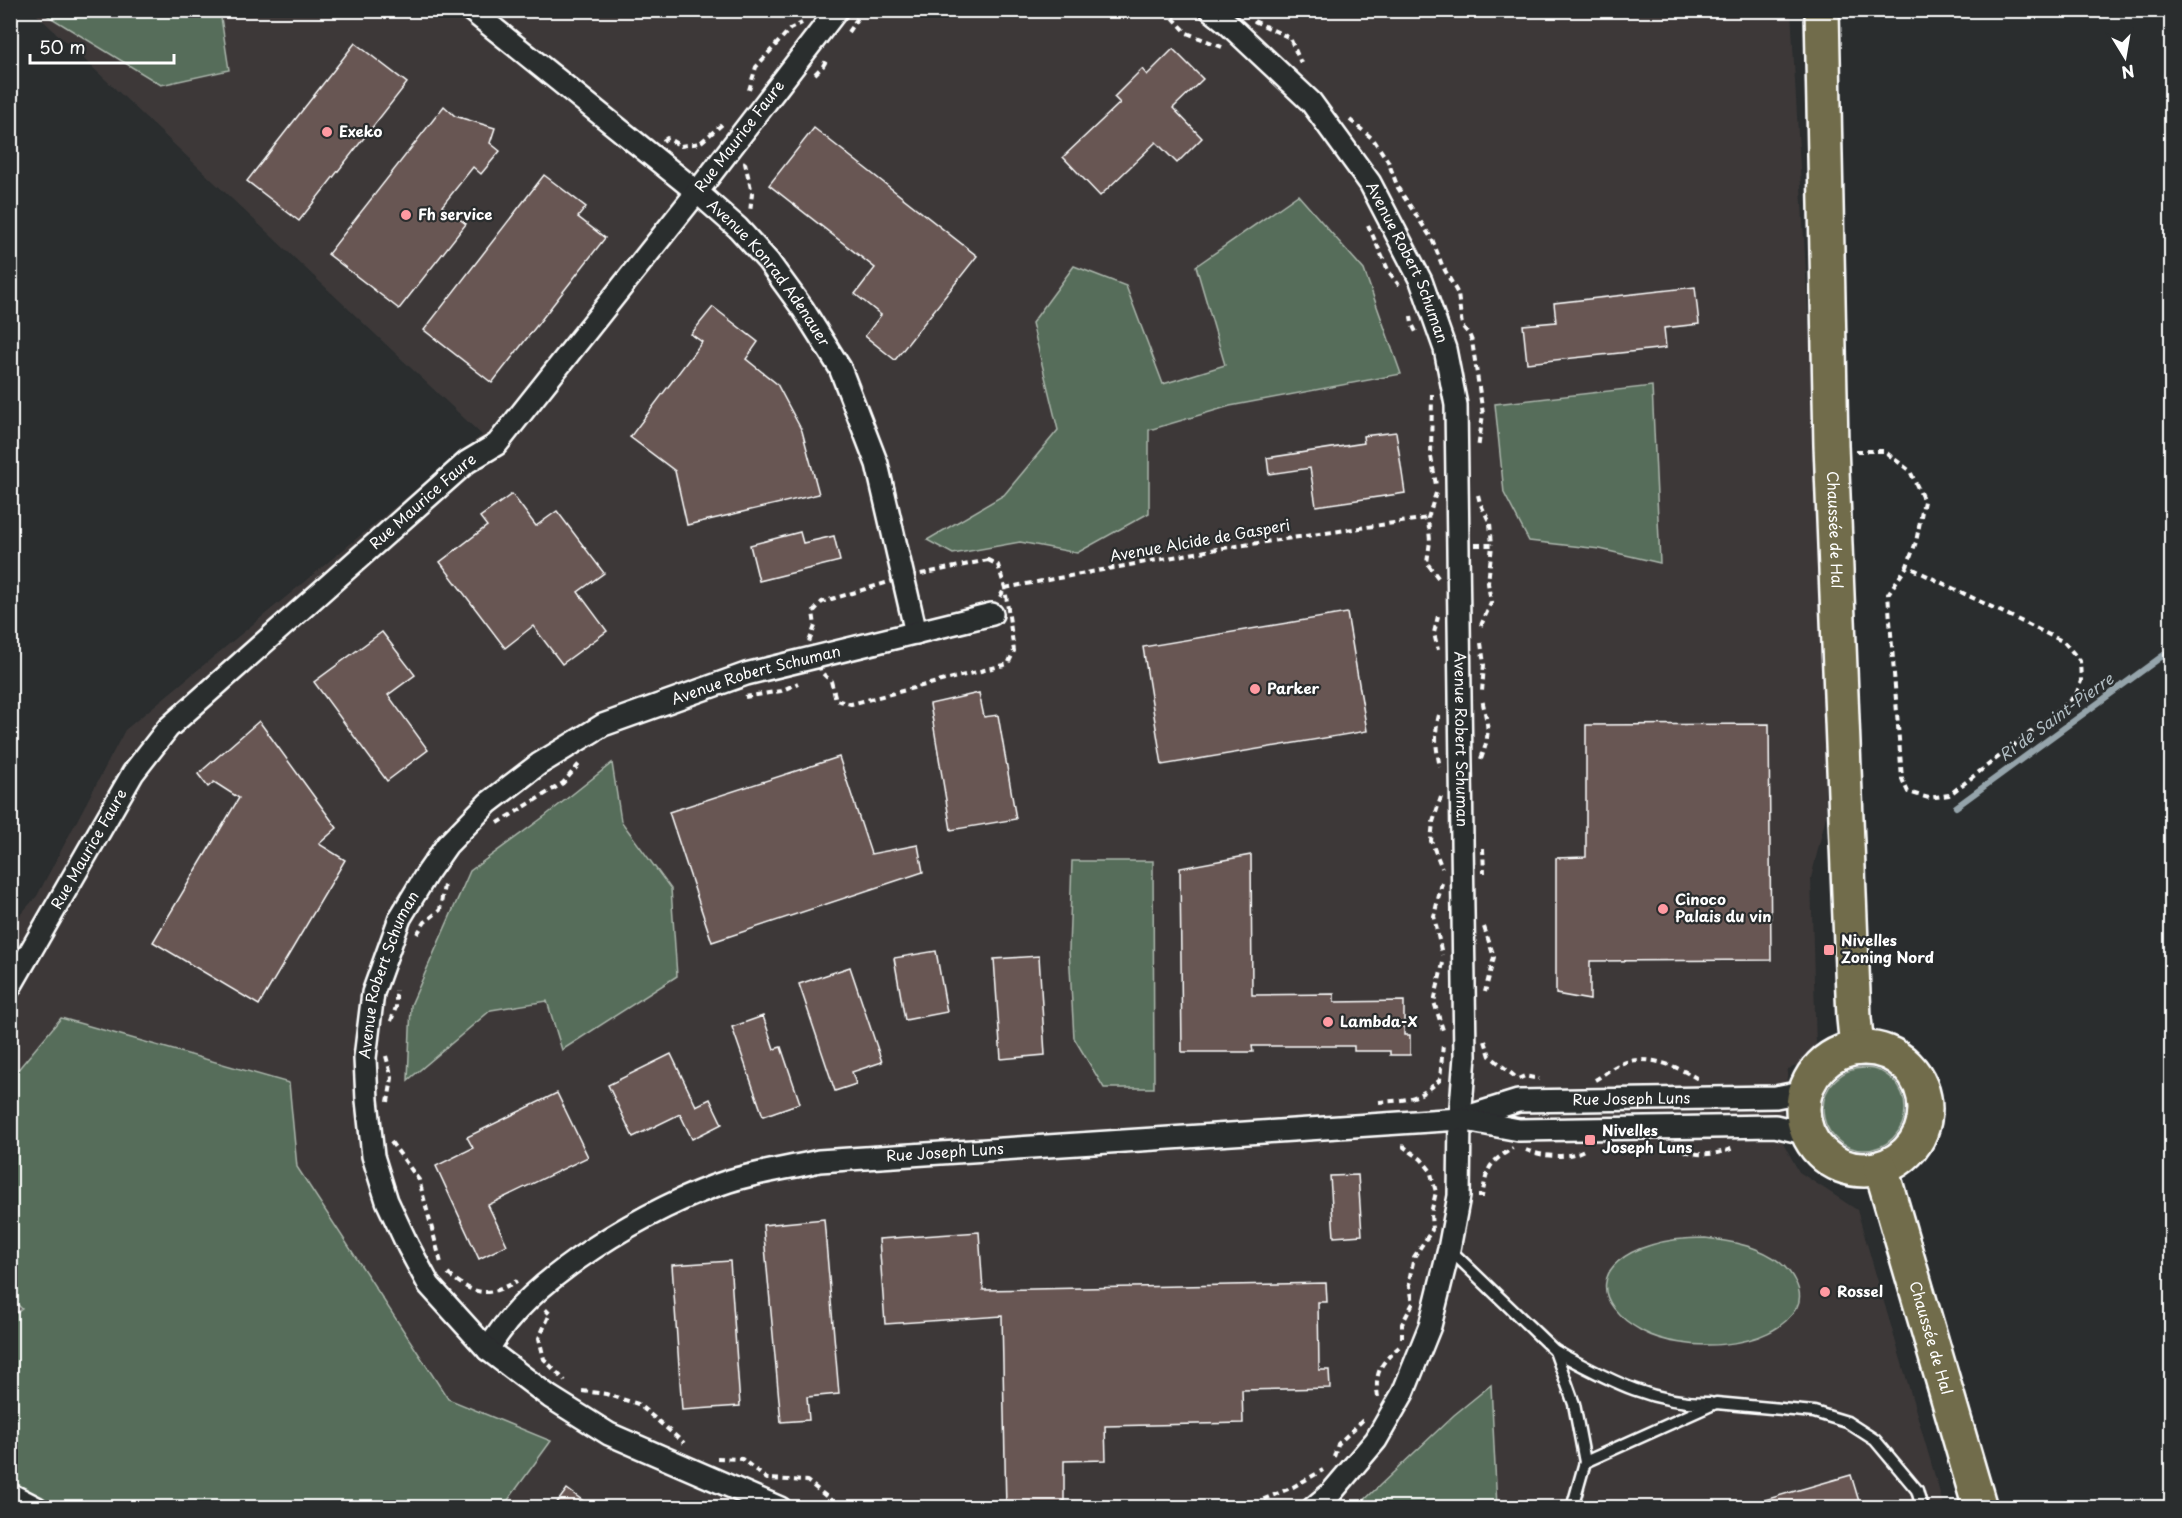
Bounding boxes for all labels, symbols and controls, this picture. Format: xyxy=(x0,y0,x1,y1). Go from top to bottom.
scale bar xyxy=(30,27,174,65)
north arrow xyxy=(2095,27,2155,87)
text: 50 m xyxy=(39,33,86,60)
text: N xyxy=(2120,60,2137,86)
street label: Rue Maurice Faure xyxy=(688,75,789,196)
place label: Exeko xyxy=(339,119,383,142)
marker: Exeko xyxy=(320,125,334,139)
street label: Avenue Robert Schuman xyxy=(1361,177,1455,346)
street label: Avenue Konrad Adenauer xyxy=(703,193,837,351)
place label: Fh service xyxy=(418,202,492,225)
marker: Fh service xyxy=(399,208,413,222)
street label: Rue Maurice Faure xyxy=(363,446,480,554)
street label: Chaussée de Hal xyxy=(1822,471,1850,589)
street label: Avenue Alcide de Gasperi xyxy=(1108,512,1292,567)
street label: Avenue Robert Schuman xyxy=(668,638,843,710)
street label: Avenue Robert Schuman xyxy=(1449,651,1475,827)
water label: Ri de Saint-Pierre xyxy=(1993,665,2119,766)
place label: Parker xyxy=(1267,676,1320,699)
marker: Parker xyxy=(1248,682,1262,696)
street label: Rue Maurice Faure xyxy=(44,784,132,913)
street label: Avenue Robert Schuman xyxy=(352,886,424,1060)
place label: Cinoco Palais du vin xyxy=(1675,887,1771,927)
marker: Cinoco Palais du vin xyxy=(1656,902,1670,916)
place label: Nivelles Zoning Nord xyxy=(1841,928,1934,968)
marker: Nivelles Zoning Nord xyxy=(1822,943,1836,957)
place label: Lambda-X xyxy=(1340,1009,1419,1032)
marker: Lambda-X xyxy=(1321,1015,1335,1029)
street label: Rue Joseph Luns xyxy=(1572,1085,1691,1110)
place label: Nivelles Joseph Luns xyxy=(1602,1118,1692,1158)
marker: Nivelles Joseph Luns xyxy=(1583,1133,1597,1147)
street label: Rue Joseph Luns xyxy=(885,1136,1005,1167)
street label: Chaussée de Hal xyxy=(1904,1278,1959,1397)
place label: Rossel xyxy=(1837,1279,1883,1302)
marker: Rossel xyxy=(1818,1285,1832,1299)

